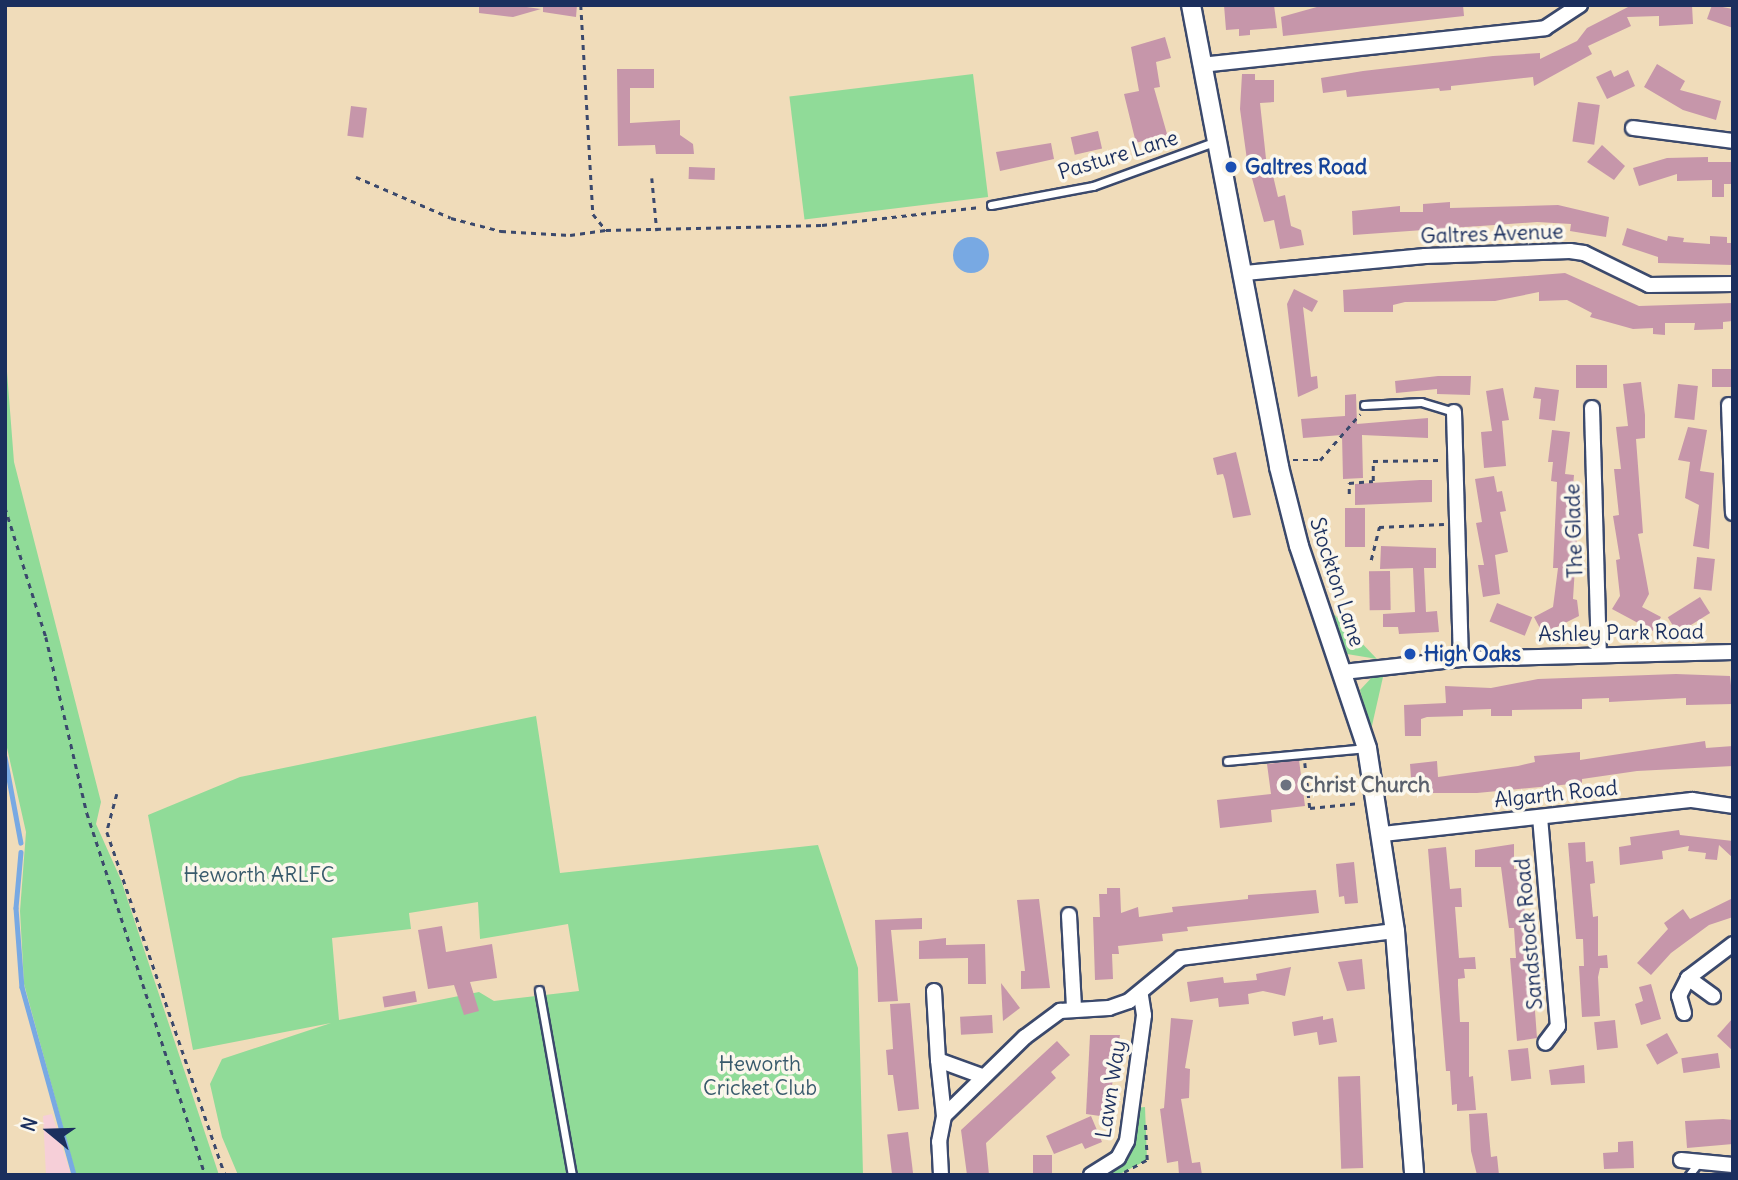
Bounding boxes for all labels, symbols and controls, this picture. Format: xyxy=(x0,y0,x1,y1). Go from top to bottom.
street label: Pasture Lane xyxy=(1055,125,1181,185)
place label: Galtres Road xyxy=(1245,154,1367,180)
marker: Galtres Road xyxy=(1223,159,1239,175)
street label: Galtres Avenue xyxy=(1420,219,1564,249)
street label: The Glade xyxy=(1560,483,1588,579)
street label: Stockton Lane xyxy=(1304,514,1370,650)
street label: Ashley Park Road xyxy=(1538,619,1704,647)
place label: High Oaks xyxy=(1424,641,1521,667)
marker: High Oaks xyxy=(1402,646,1418,662)
place label: Christ Church xyxy=(1300,772,1430,798)
street label: Algarth Road xyxy=(1493,775,1619,813)
marker: Christ Church xyxy=(1278,777,1294,793)
street label: Sandstock Road xyxy=(1510,857,1548,1011)
park label: Heworth ARLFC xyxy=(183,862,335,888)
street label: Lawn Way xyxy=(1091,1038,1131,1140)
park label: Heworth Cricket Club xyxy=(703,1051,817,1101)
north arrow xyxy=(14,1096,84,1166)
text: N xyxy=(16,1114,43,1134)

